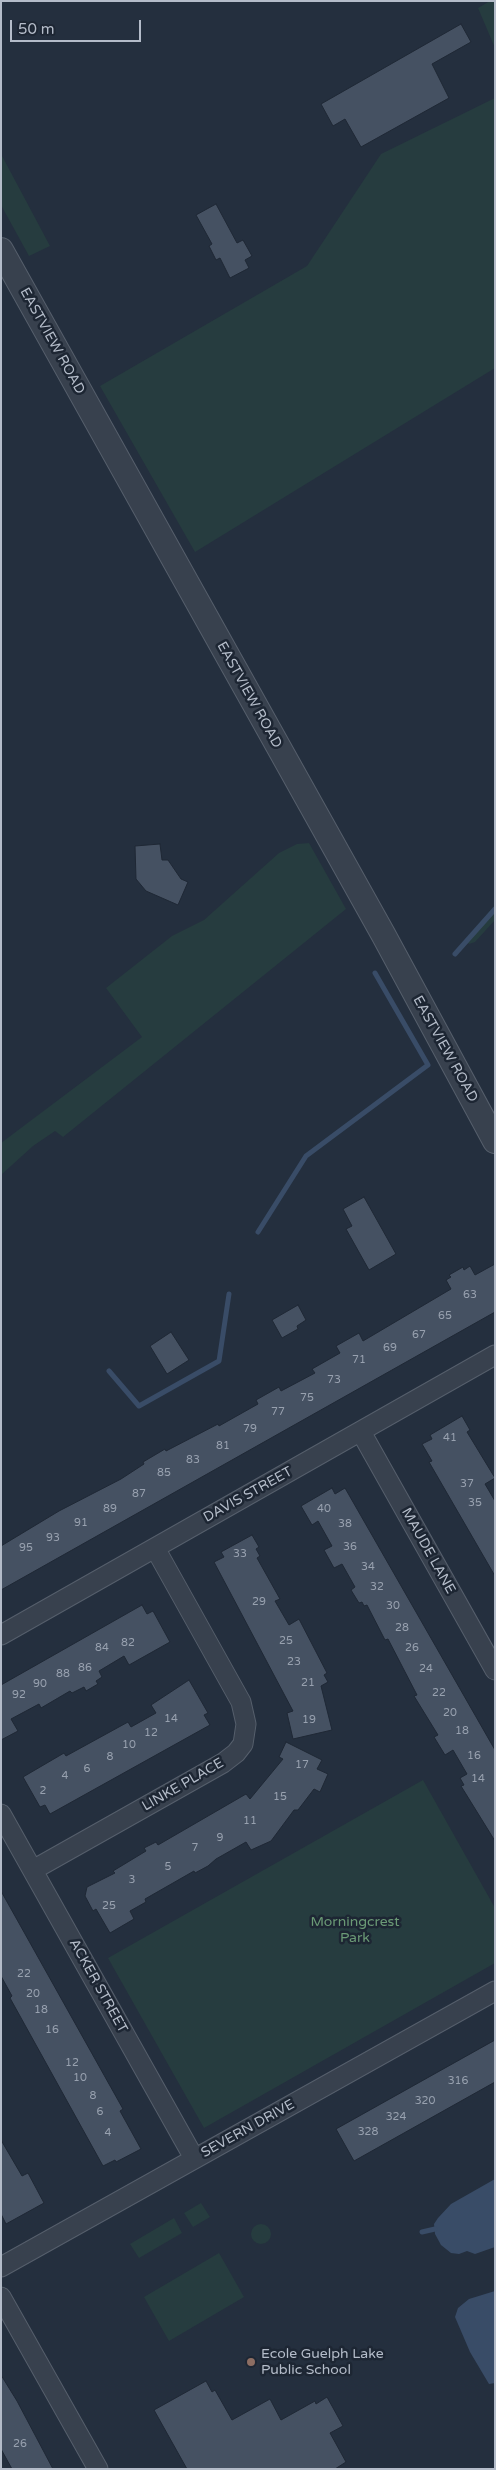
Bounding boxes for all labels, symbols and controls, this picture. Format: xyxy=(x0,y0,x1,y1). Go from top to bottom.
scale bar xyxy=(12,10,144,42)
text: 50 m xyxy=(18,20,55,38)
street label: EASTVIEW ROAD xyxy=(16,285,88,397)
street label: EASTVIEW ROAD xyxy=(213,639,285,751)
street label: EASTVIEW ROAD xyxy=(409,993,481,1105)
house number: 63 xyxy=(463,1288,477,1302)
house number: 65 xyxy=(438,1309,452,1323)
house number: 67 xyxy=(412,1328,426,1342)
house number: 69 xyxy=(383,1341,397,1355)
house number: 71 xyxy=(352,1353,366,1367)
house number: 73 xyxy=(327,1373,341,1387)
house number: 75 xyxy=(300,1391,314,1405)
house number: 77 xyxy=(271,1405,285,1419)
house number: 79 xyxy=(243,1422,257,1436)
house number: 41 xyxy=(443,1431,457,1445)
house number: 81 xyxy=(216,1439,230,1453)
house number: 83 xyxy=(186,1453,200,1467)
street label: DAVIS STREET xyxy=(201,1464,295,1526)
house number: 85 xyxy=(157,1466,171,1480)
house number: 37 xyxy=(460,1477,474,1491)
house number: 87 xyxy=(132,1487,146,1501)
house number: 35 xyxy=(468,1496,482,1510)
house number: 89 xyxy=(103,1502,117,1516)
house number: 40 xyxy=(317,1502,331,1516)
street label: MAUDE LANE xyxy=(397,1505,459,1597)
house number: 91 xyxy=(74,1516,88,1530)
house number: 38 xyxy=(338,1517,352,1531)
house number: 93 xyxy=(46,1531,60,1545)
house number: 36 xyxy=(343,1540,357,1554)
house number: 95 xyxy=(19,1541,33,1555)
house number: 33 xyxy=(233,1547,247,1561)
house number: 34 xyxy=(361,1560,375,1574)
house number: 32 xyxy=(370,1580,384,1594)
house number: 29 xyxy=(252,1595,266,1609)
house number: 30 xyxy=(386,1599,400,1613)
house number: 28 xyxy=(395,1621,409,1635)
house number: 25 xyxy=(279,1634,293,1648)
house number: 82 xyxy=(121,1636,135,1650)
house number: 84 xyxy=(95,1641,109,1655)
house number: 26 xyxy=(405,1641,419,1655)
house number: 23 xyxy=(287,1655,301,1669)
house number: 86 xyxy=(78,1661,92,1675)
house number: 24 xyxy=(419,1662,433,1676)
house number: 88 xyxy=(56,1667,70,1681)
house number: 21 xyxy=(301,1676,315,1690)
house number: 90 xyxy=(33,1677,47,1691)
house number: 22 xyxy=(432,1686,446,1700)
house number: 92 xyxy=(12,1688,26,1702)
house number: 20 xyxy=(443,1706,457,1720)
house number: 14 xyxy=(164,1712,178,1726)
house number: 19 xyxy=(302,1713,316,1727)
house number: 18 xyxy=(455,1724,469,1738)
house number: 12 xyxy=(144,1726,158,1740)
house number: 10 xyxy=(122,1738,136,1752)
house number: 16 xyxy=(467,1749,481,1763)
house number: 8 xyxy=(107,1750,113,1764)
street label: LINKE PLACE xyxy=(139,1755,227,1815)
house number: 17 xyxy=(295,1758,309,1772)
house number: 6 xyxy=(84,1762,90,1776)
house number: 4 xyxy=(62,1769,68,1783)
house number: 14 xyxy=(471,1772,485,1786)
house number: 2 xyxy=(40,1784,46,1798)
house number: 15 xyxy=(273,1790,287,1804)
house number: 11 xyxy=(243,1814,257,1828)
house number: 9 xyxy=(217,1831,223,1845)
house number: 7 xyxy=(192,1841,198,1855)
house number: 5 xyxy=(165,1860,171,1874)
house number: 3 xyxy=(129,1873,135,1887)
house number: 25 xyxy=(102,1899,116,1913)
park label: Morningcrest Park xyxy=(310,1914,400,1946)
street label: ACKER STREET xyxy=(65,1936,131,2036)
house number: 22 xyxy=(17,1967,31,1981)
house number: 20 xyxy=(26,1987,40,2001)
house number: 18 xyxy=(34,2003,48,2017)
house number: 16 xyxy=(45,2023,59,2037)
house number: 12 xyxy=(65,2056,79,2070)
house number: 10 xyxy=(73,2071,87,2085)
house number: 316 xyxy=(448,2074,468,2088)
house number: 8 xyxy=(90,2089,96,2103)
house number: 320 xyxy=(415,2094,435,2108)
street label: SEVERN DRIVE xyxy=(198,2096,298,2162)
house number: 6 xyxy=(97,2105,103,2119)
house number: 324 xyxy=(386,2110,406,2124)
house number: 328 xyxy=(358,2125,378,2139)
house number: 4 xyxy=(105,2126,111,2140)
place label: Ecole Guelph Lake Public School xyxy=(261,2346,384,2378)
marker: Ecole Guelph Lake Public School xyxy=(245,2356,257,2368)
house number: 26 xyxy=(13,2437,27,2451)

